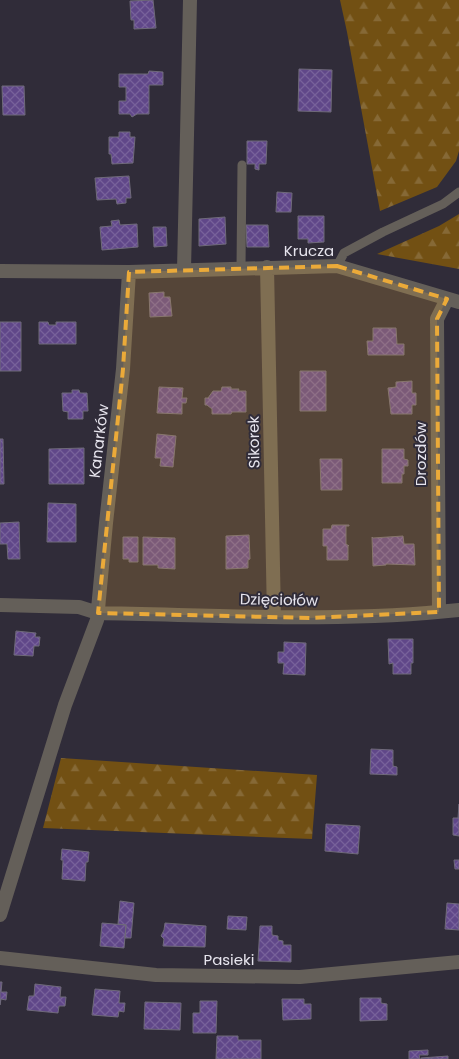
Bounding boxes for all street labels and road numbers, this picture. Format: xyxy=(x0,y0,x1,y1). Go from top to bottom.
street label: Krucza xyxy=(284,240,334,261)
street label: Kanarków xyxy=(84,402,114,479)
street label: Sikorek xyxy=(243,415,264,468)
street label: Drozdów xyxy=(410,421,431,486)
street label: Dzięciołów xyxy=(240,588,319,611)
street label: Pasieki xyxy=(203,949,255,970)

